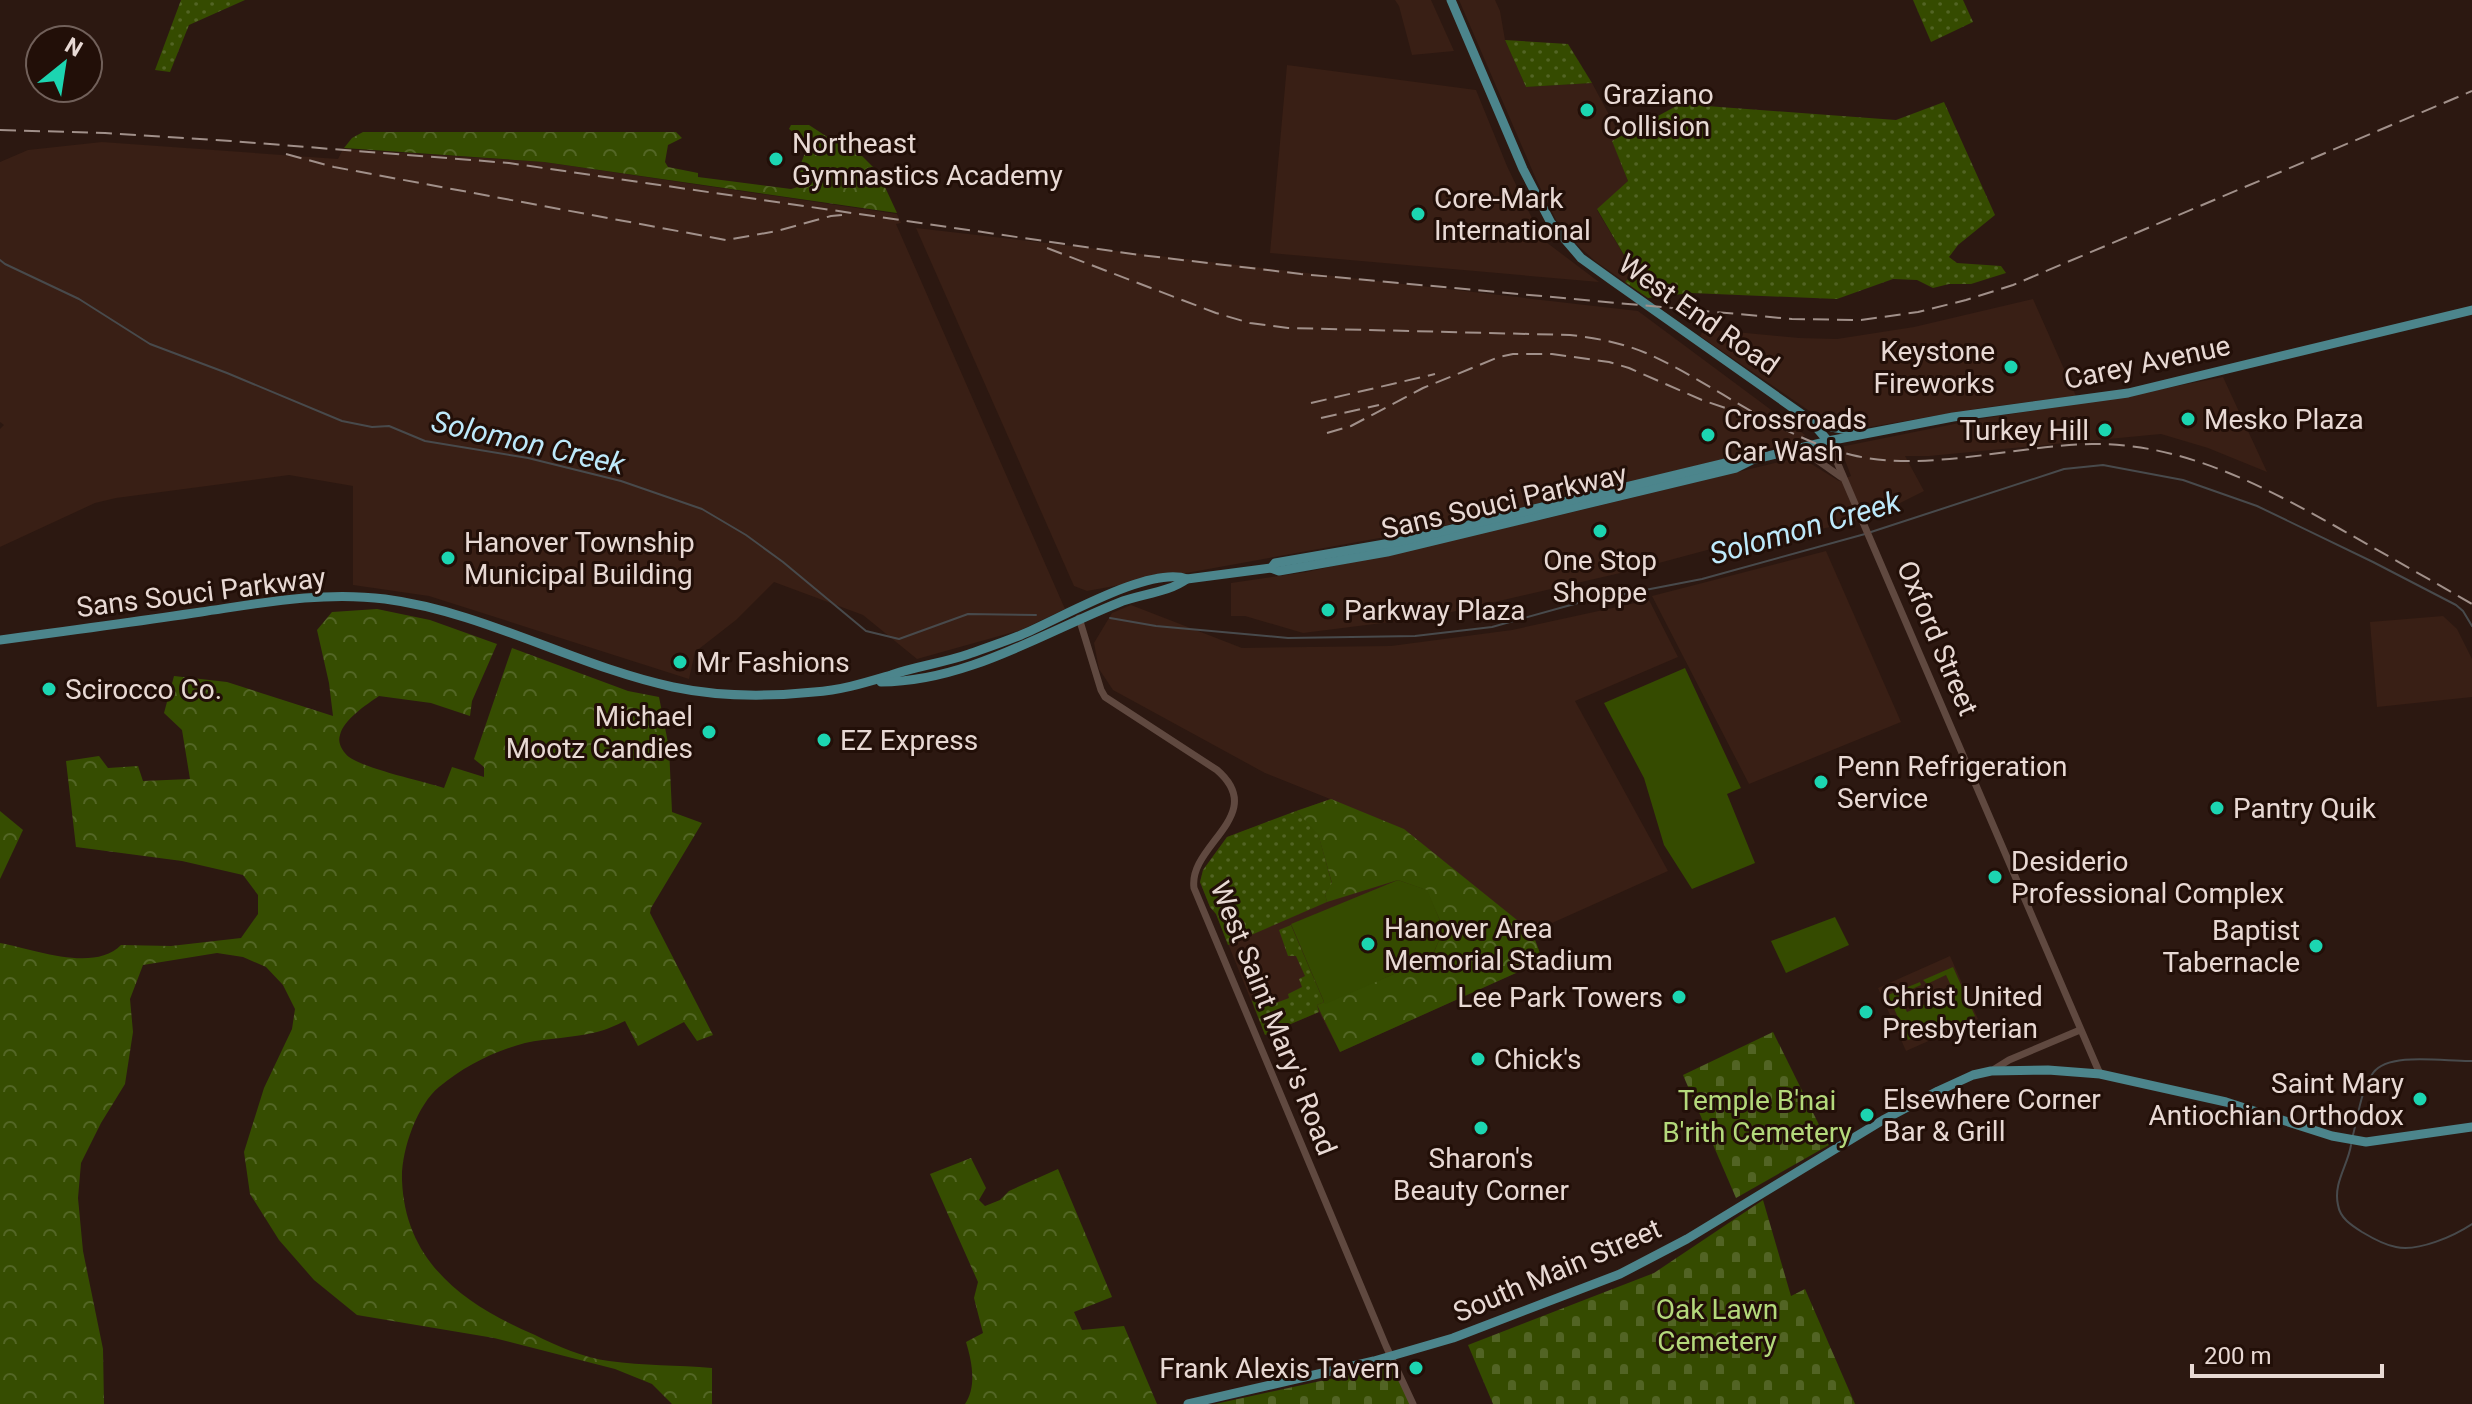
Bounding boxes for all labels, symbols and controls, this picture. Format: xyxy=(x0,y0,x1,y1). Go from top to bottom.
north arrow xyxy=(24,24,104,104)
text: N xyxy=(61,32,87,62)
place label: Graziano Collision xyxy=(1603,78,1714,143)
marker: Graziano Collision xyxy=(1578,101,1596,119)
place label: Northeast Gymnastics Academy xyxy=(792,127,1063,192)
marker: Northeast Gymnastics Academy xyxy=(767,150,785,168)
place label: Core-Mark International xyxy=(1434,182,1591,247)
marker: Core-Mark International xyxy=(1409,205,1427,223)
street label: West End Road xyxy=(1612,247,1785,382)
street label: Carey Avenue xyxy=(2061,329,2233,396)
place label: Keystone Fireworks xyxy=(1873,335,1995,400)
marker: Keystone Fireworks xyxy=(2002,358,2020,376)
water label: Solomon Creek xyxy=(428,403,629,482)
place label: Crossroads Car Wash xyxy=(1724,403,1867,468)
place label: Mesko Plaza xyxy=(2204,403,2364,436)
marker: Mesko Plaza xyxy=(2179,410,2197,428)
place label: Turkey Hill xyxy=(1959,414,2089,447)
marker: Turkey Hill xyxy=(2096,421,2114,439)
marker: Crossroads Car Wash xyxy=(1699,426,1717,444)
street label: Sans Souci Parkway xyxy=(1378,457,1630,546)
water label: Solomon Creek xyxy=(1705,483,1906,572)
marker: One Stop Shoppe xyxy=(1591,522,1609,540)
place label: Hanover Township Municipal Building xyxy=(464,526,695,591)
place label: One Stop Shoppe xyxy=(1543,544,1657,609)
marker: Hanover Township Municipal Building xyxy=(439,549,457,567)
street label: Oxford Street xyxy=(1890,556,1985,720)
street label: Sans Souci Parkway xyxy=(75,561,328,624)
place label: Parkway Plaza xyxy=(1344,594,1526,627)
marker: Parkway Plaza xyxy=(1319,601,1337,619)
place label: Mr Fashions xyxy=(696,646,850,679)
marker: Mr Fashions xyxy=(671,653,689,671)
place label: Scirocco Co. xyxy=(65,673,222,706)
marker: Scirocco Co. xyxy=(40,680,58,698)
place label: Michael Mootz Candies xyxy=(506,700,693,765)
marker: Michael Mootz Candies xyxy=(700,723,718,741)
place label: EZ Express xyxy=(840,724,978,757)
marker: EZ Express xyxy=(815,731,833,749)
place label: Penn Refrigeration Service xyxy=(1837,750,2067,815)
marker: Penn Refrigeration Service xyxy=(1812,773,1830,791)
place label: Pantry Quik xyxy=(2233,792,2377,825)
marker: Pantry Quik xyxy=(2208,799,2226,817)
place label: Desiderio Professional Complex xyxy=(2011,845,2284,910)
marker: Desiderio Professional Complex xyxy=(1986,868,2004,886)
street label: West Saint Mary's Road xyxy=(1203,876,1344,1160)
place label: Hanover Area Memorial Stadium xyxy=(1384,912,1613,977)
place label: Baptist Tabernacle xyxy=(2163,914,2300,979)
marker: Hanover Area Memorial Stadium xyxy=(1359,935,1377,953)
marker: Baptist Tabernacle xyxy=(2307,937,2325,955)
place label: Christ United Presbyterian xyxy=(1882,980,2043,1045)
place label: Lee Park Towers xyxy=(1457,981,1663,1014)
marker: Lee Park Towers xyxy=(1670,988,1688,1006)
marker: Christ United Presbyterian xyxy=(1857,1003,1875,1021)
place label: Chick's xyxy=(1494,1043,1582,1076)
marker: Chick's xyxy=(1469,1050,1487,1068)
place label: Saint Mary Antiochian Orthodox xyxy=(2148,1067,2404,1132)
place label: Elsewhere Corner Bar & Grill xyxy=(1883,1083,2101,1148)
park label: Temple B'nai B'rith Cemetery xyxy=(1662,1084,1852,1149)
marker: Saint Mary Antiochian Orthodox xyxy=(2411,1090,2429,1108)
marker: Elsewhere Corner Bar & Grill xyxy=(1858,1106,1876,1124)
marker: Sharon's Beauty Corner xyxy=(1472,1119,1490,1137)
place label: Sharon's Beauty Corner xyxy=(1393,1142,1569,1207)
street label: South Main Street xyxy=(1448,1212,1666,1329)
park label: Oak Lawn Cemetery xyxy=(1656,1293,1778,1358)
scale bar xyxy=(2192,1328,2382,1378)
text: 200 m xyxy=(2204,1342,2271,1370)
place label: Frank Alexis Tavern xyxy=(1159,1352,1400,1385)
marker: Frank Alexis Tavern xyxy=(1407,1359,1425,1377)

